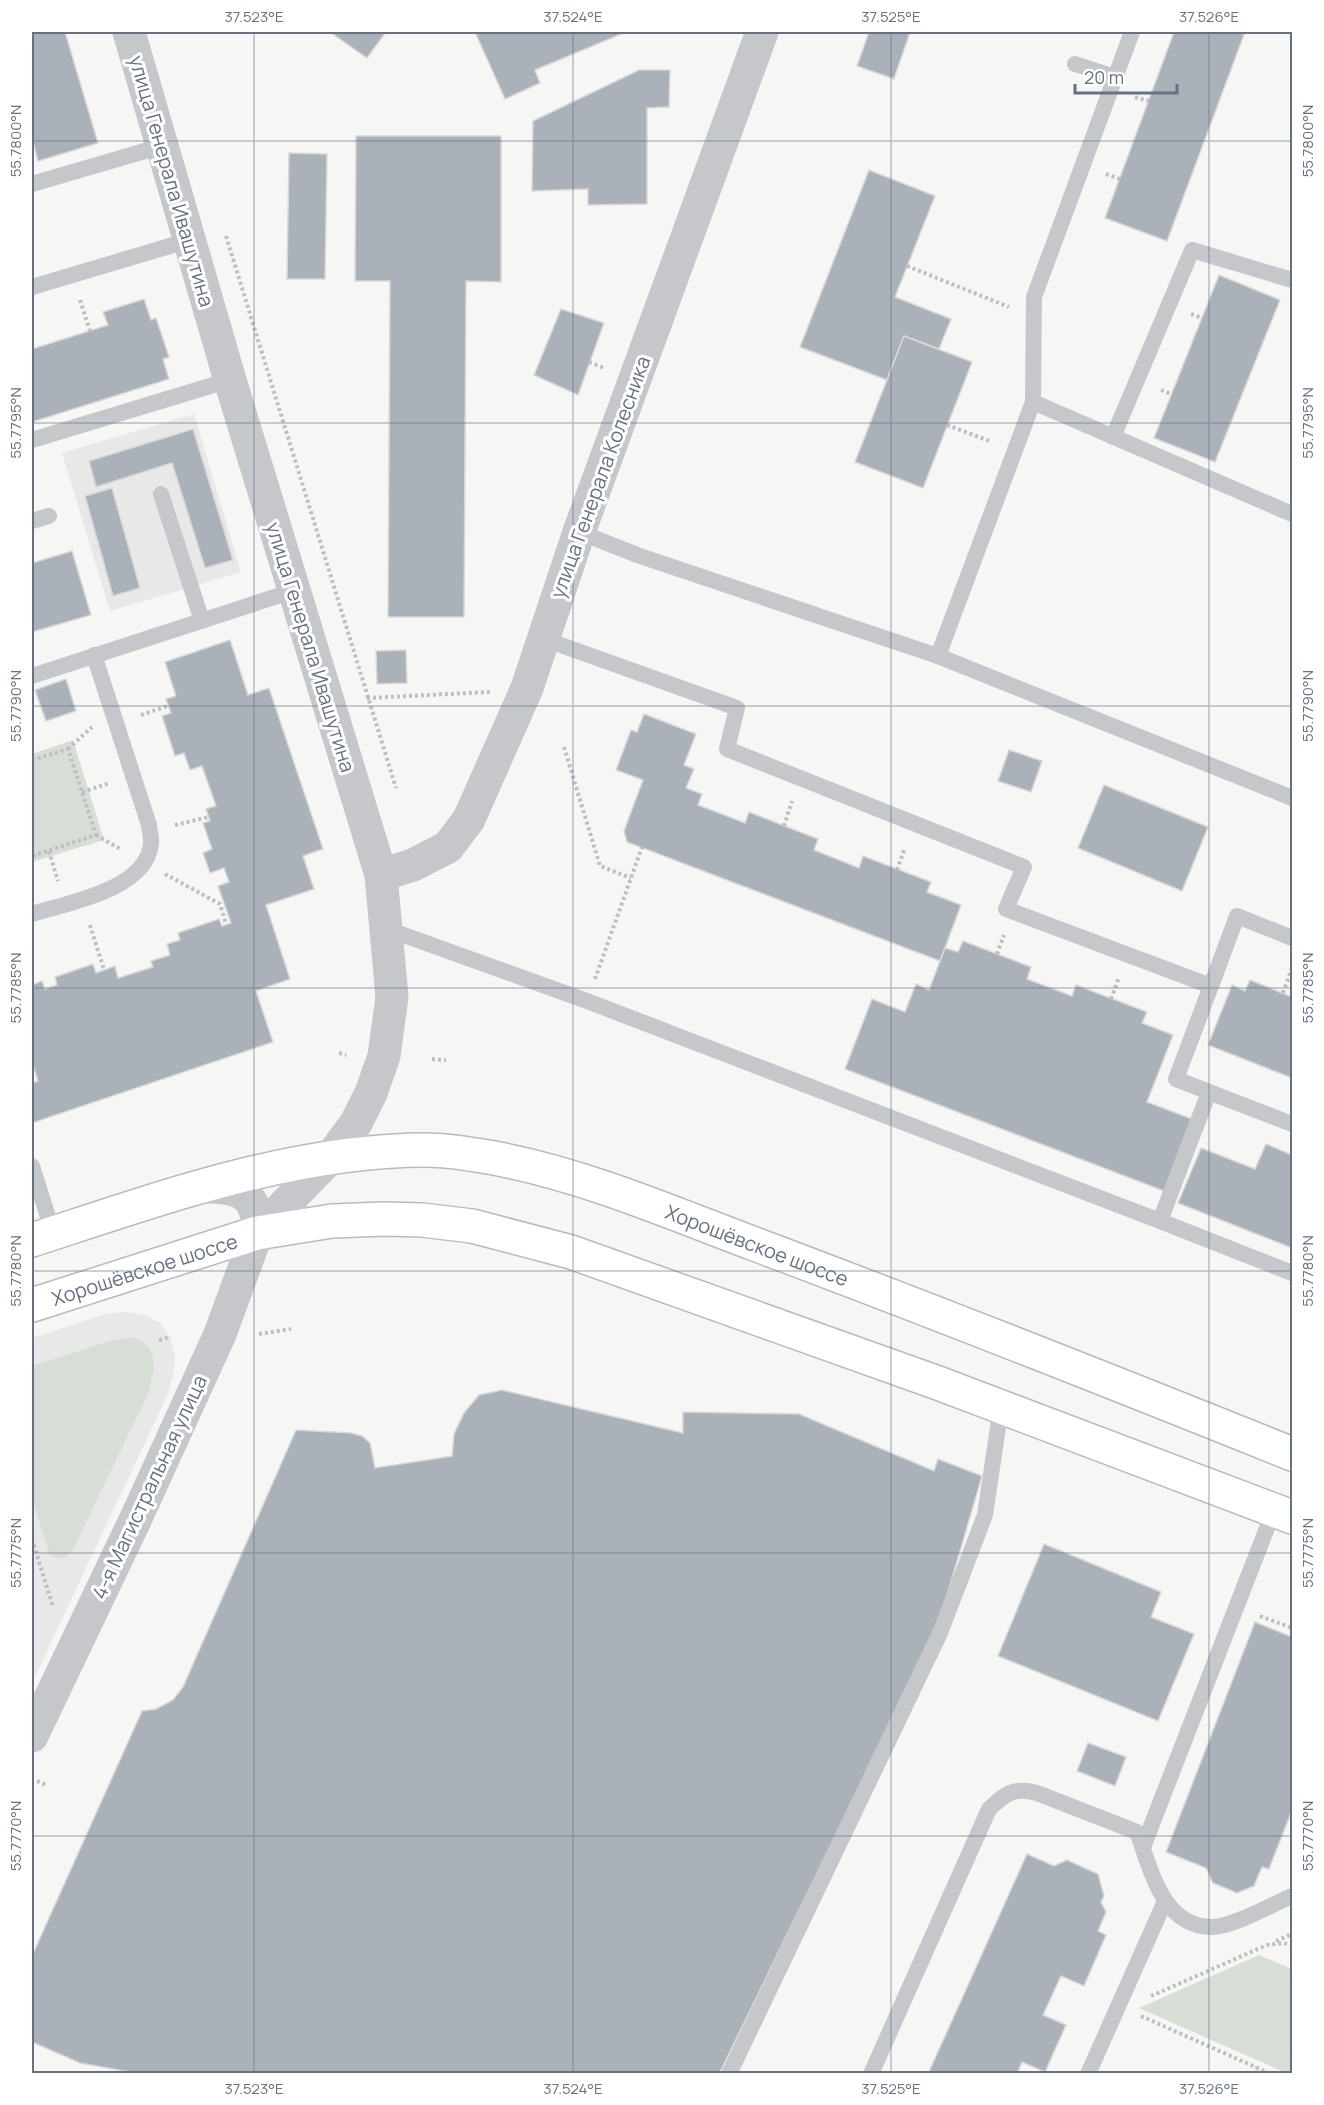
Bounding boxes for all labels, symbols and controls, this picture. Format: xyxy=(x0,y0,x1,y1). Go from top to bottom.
text: 37.523°E xyxy=(224,6,284,27)
text: 37.524°E xyxy=(543,6,603,27)
text: 37.525°E xyxy=(861,6,921,27)
text: 37.526°E xyxy=(1179,6,1239,27)
street label: улица Генерала Ивашутина xyxy=(123,52,221,310)
scale bar xyxy=(1075,57,1177,95)
text: 20 m xyxy=(1084,65,1124,89)
text: 55.7800°N xyxy=(5,105,26,177)
text: 55.7800°N xyxy=(1297,105,1318,177)
street label: улица Генерала Колесника xyxy=(544,352,656,602)
text: 55.7795°N xyxy=(5,387,26,459)
text: 55.7795°N xyxy=(1297,387,1318,459)
street label: улица Генерала Ивашутина xyxy=(260,519,362,775)
text: 55.7790°N xyxy=(5,670,26,742)
text: 55.7790°N xyxy=(1297,670,1318,742)
text: 55.7785°N xyxy=(5,953,26,1023)
text: 55.7785°N xyxy=(1297,953,1318,1023)
street label: Хорошёвское шоссе xyxy=(662,1198,853,1292)
street label: Хорошёвское шоссе xyxy=(48,1227,241,1311)
text: 55.7780°N xyxy=(5,1235,26,1307)
text: 55.7780°N xyxy=(1297,1235,1318,1307)
street label: 4-я Магистральная улица xyxy=(85,1371,213,1603)
text: 55.7775°N xyxy=(5,1518,26,1588)
text: 55.7775°N xyxy=(1297,1518,1318,1588)
text: 55.7770°N xyxy=(5,1801,26,1871)
text: 55.7770°N xyxy=(1297,1801,1318,1871)
text: 37.523°E xyxy=(224,2078,284,2099)
text: 37.524°E xyxy=(543,2078,603,2099)
text: 37.525°E xyxy=(861,2078,921,2099)
text: 37.526°E xyxy=(1179,2078,1239,2099)

